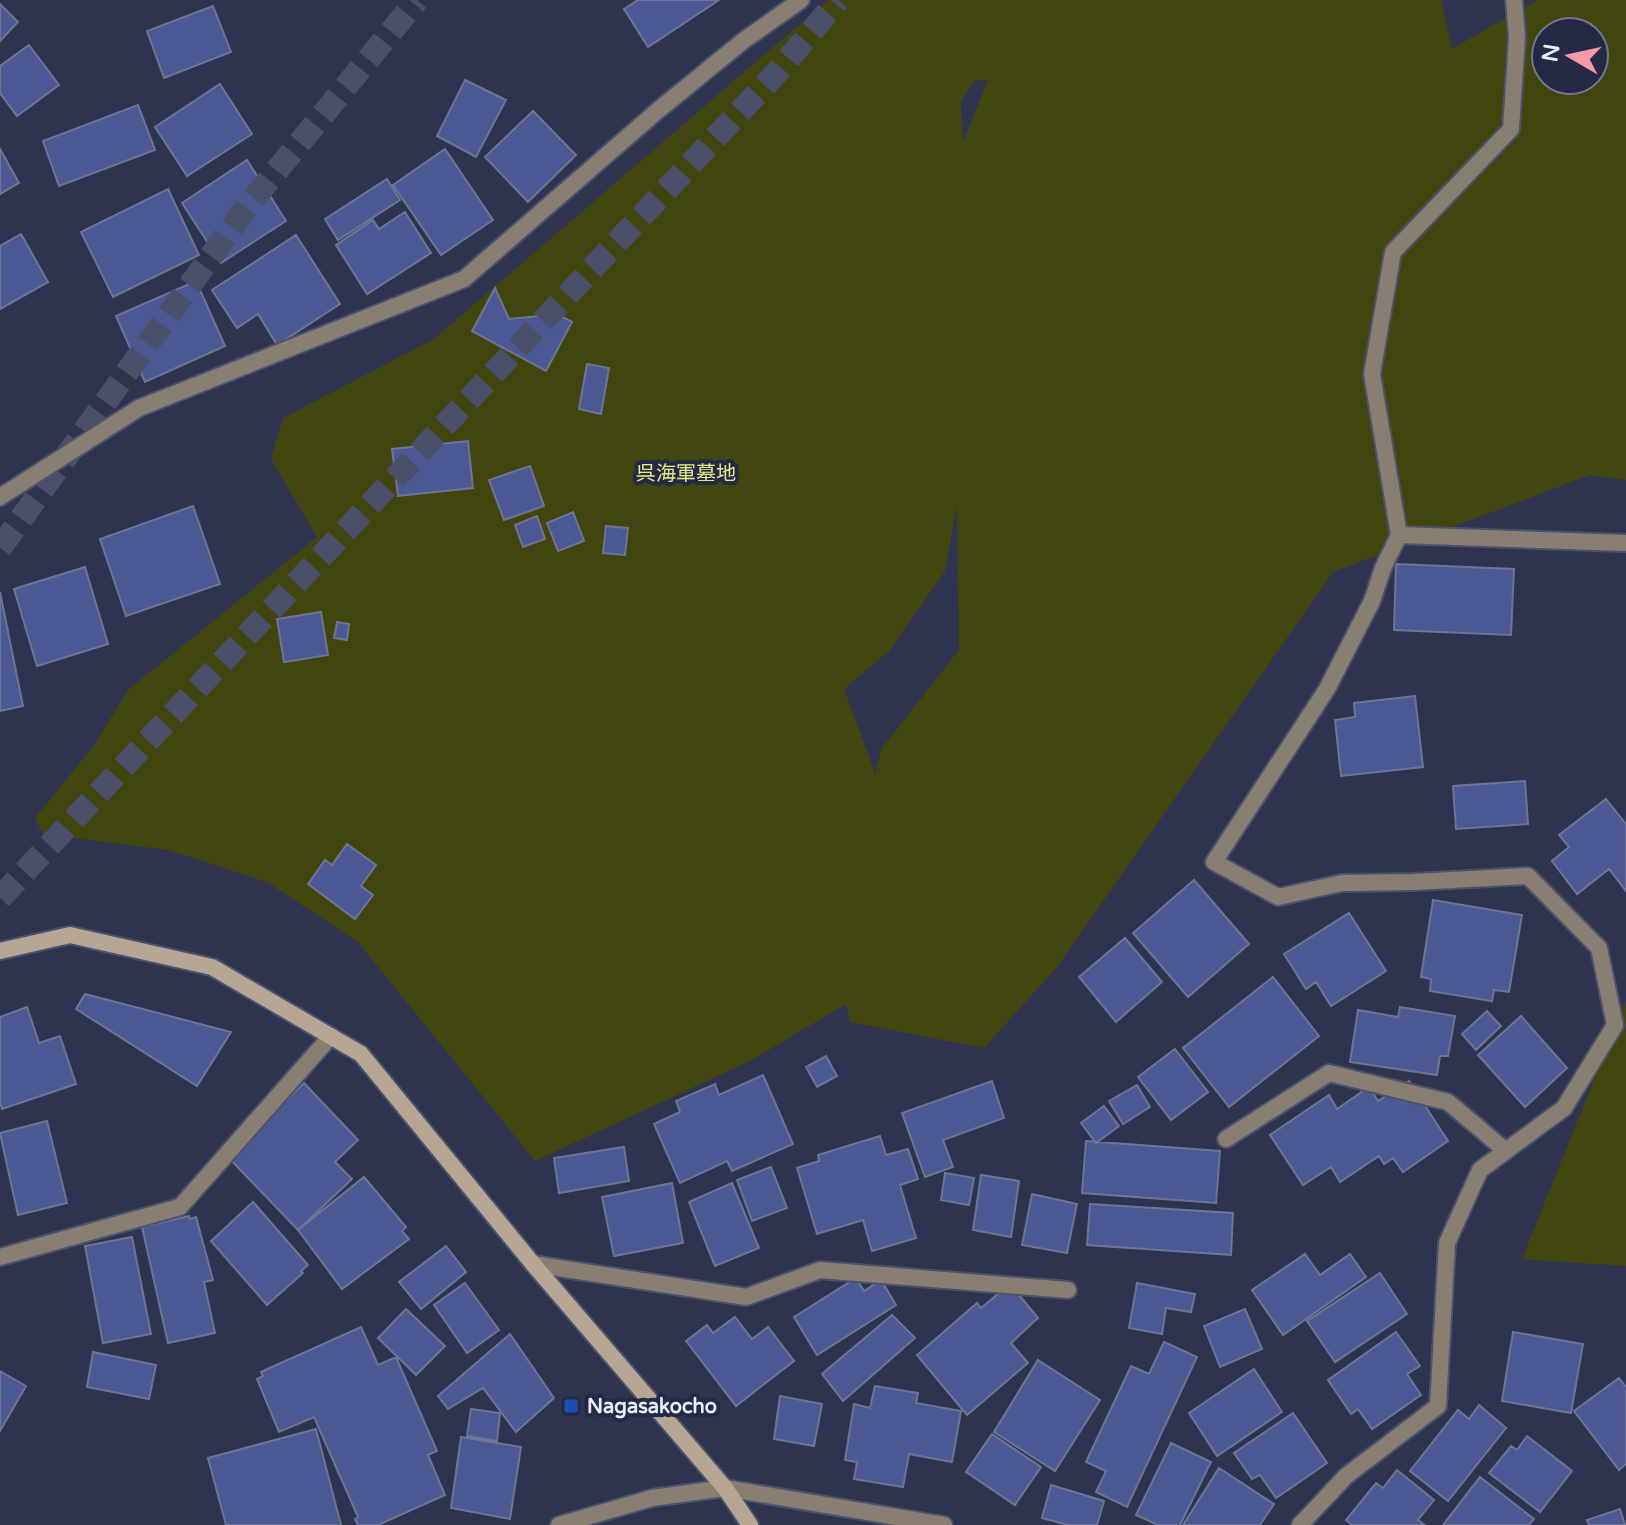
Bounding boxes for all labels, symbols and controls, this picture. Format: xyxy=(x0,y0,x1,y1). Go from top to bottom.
north arrow xyxy=(1530,16,1610,96)
text: N xyxy=(1537,42,1565,64)
park label: 呉海軍墓地 xyxy=(636,462,736,486)
place label: Nagasakocho xyxy=(587,1395,717,1419)
marker: Nagasakocho xyxy=(562,1397,580,1415)

